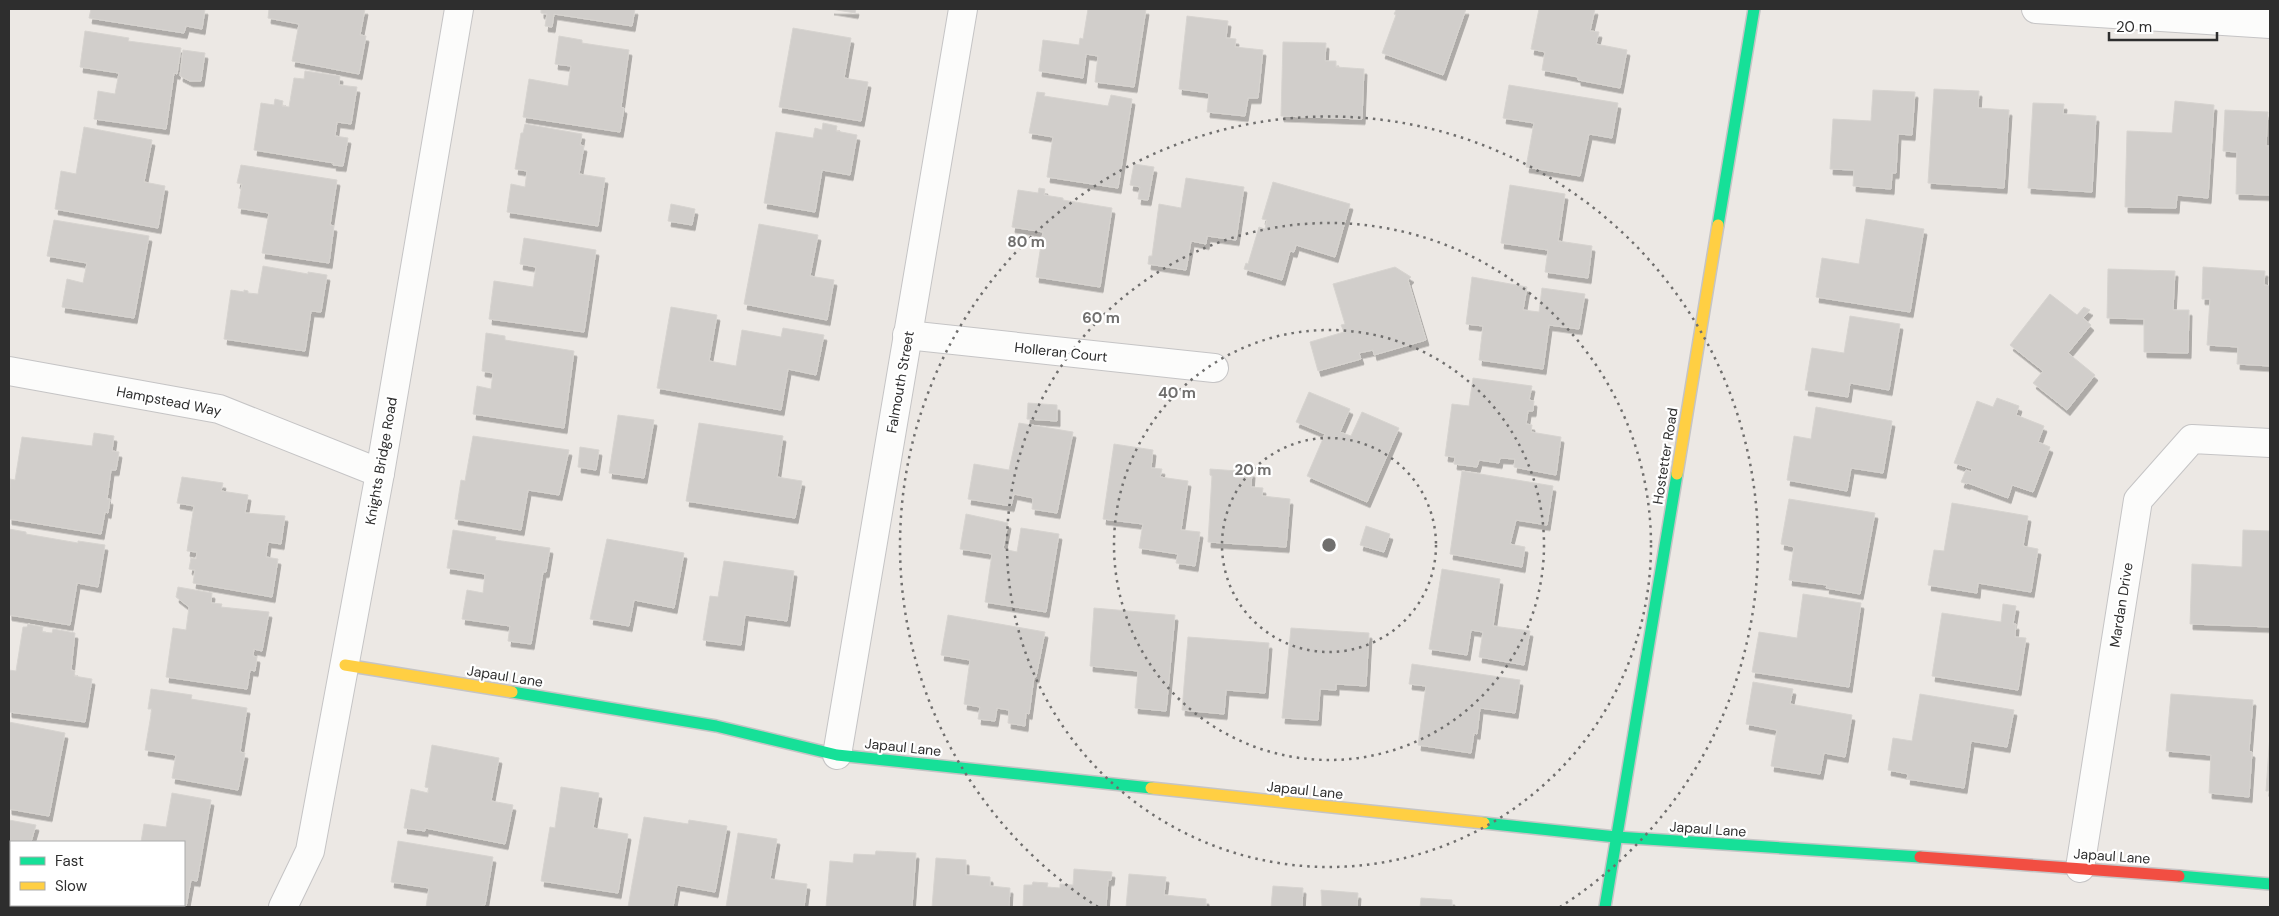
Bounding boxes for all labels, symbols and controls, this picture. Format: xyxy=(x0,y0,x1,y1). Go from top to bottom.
scale bar xyxy=(2109,10,2216,42)
text: 20 m xyxy=(2116,17,2152,37)
text: 80 m xyxy=(1007,232,1045,252)
text: 60 m xyxy=(1082,308,1120,328)
street label: Falmouth Street xyxy=(882,329,918,435)
street label: Holleran Court xyxy=(1014,338,1108,366)
street label: Hampstead Way xyxy=(115,382,223,420)
text: 40 m xyxy=(1158,383,1196,403)
street label: Knights Bridge Road xyxy=(361,396,401,526)
street label: Hostetter Road xyxy=(1648,406,1682,506)
text: 20 m xyxy=(1235,460,1271,480)
centre of rings xyxy=(1320,536,1338,554)
street label: Mardan Drive xyxy=(2105,561,2137,649)
street label: Japaul Lane xyxy=(466,661,544,691)
street label: Japaul Lane xyxy=(864,734,942,760)
street label: Japaul Lane xyxy=(1266,777,1344,803)
street label: Japaul Lane xyxy=(1669,817,1747,841)
legend xyxy=(10,841,185,906)
street label: Japaul Lane xyxy=(2073,844,2151,868)
text: Fast xyxy=(55,851,84,871)
text: Slow xyxy=(55,876,88,896)

